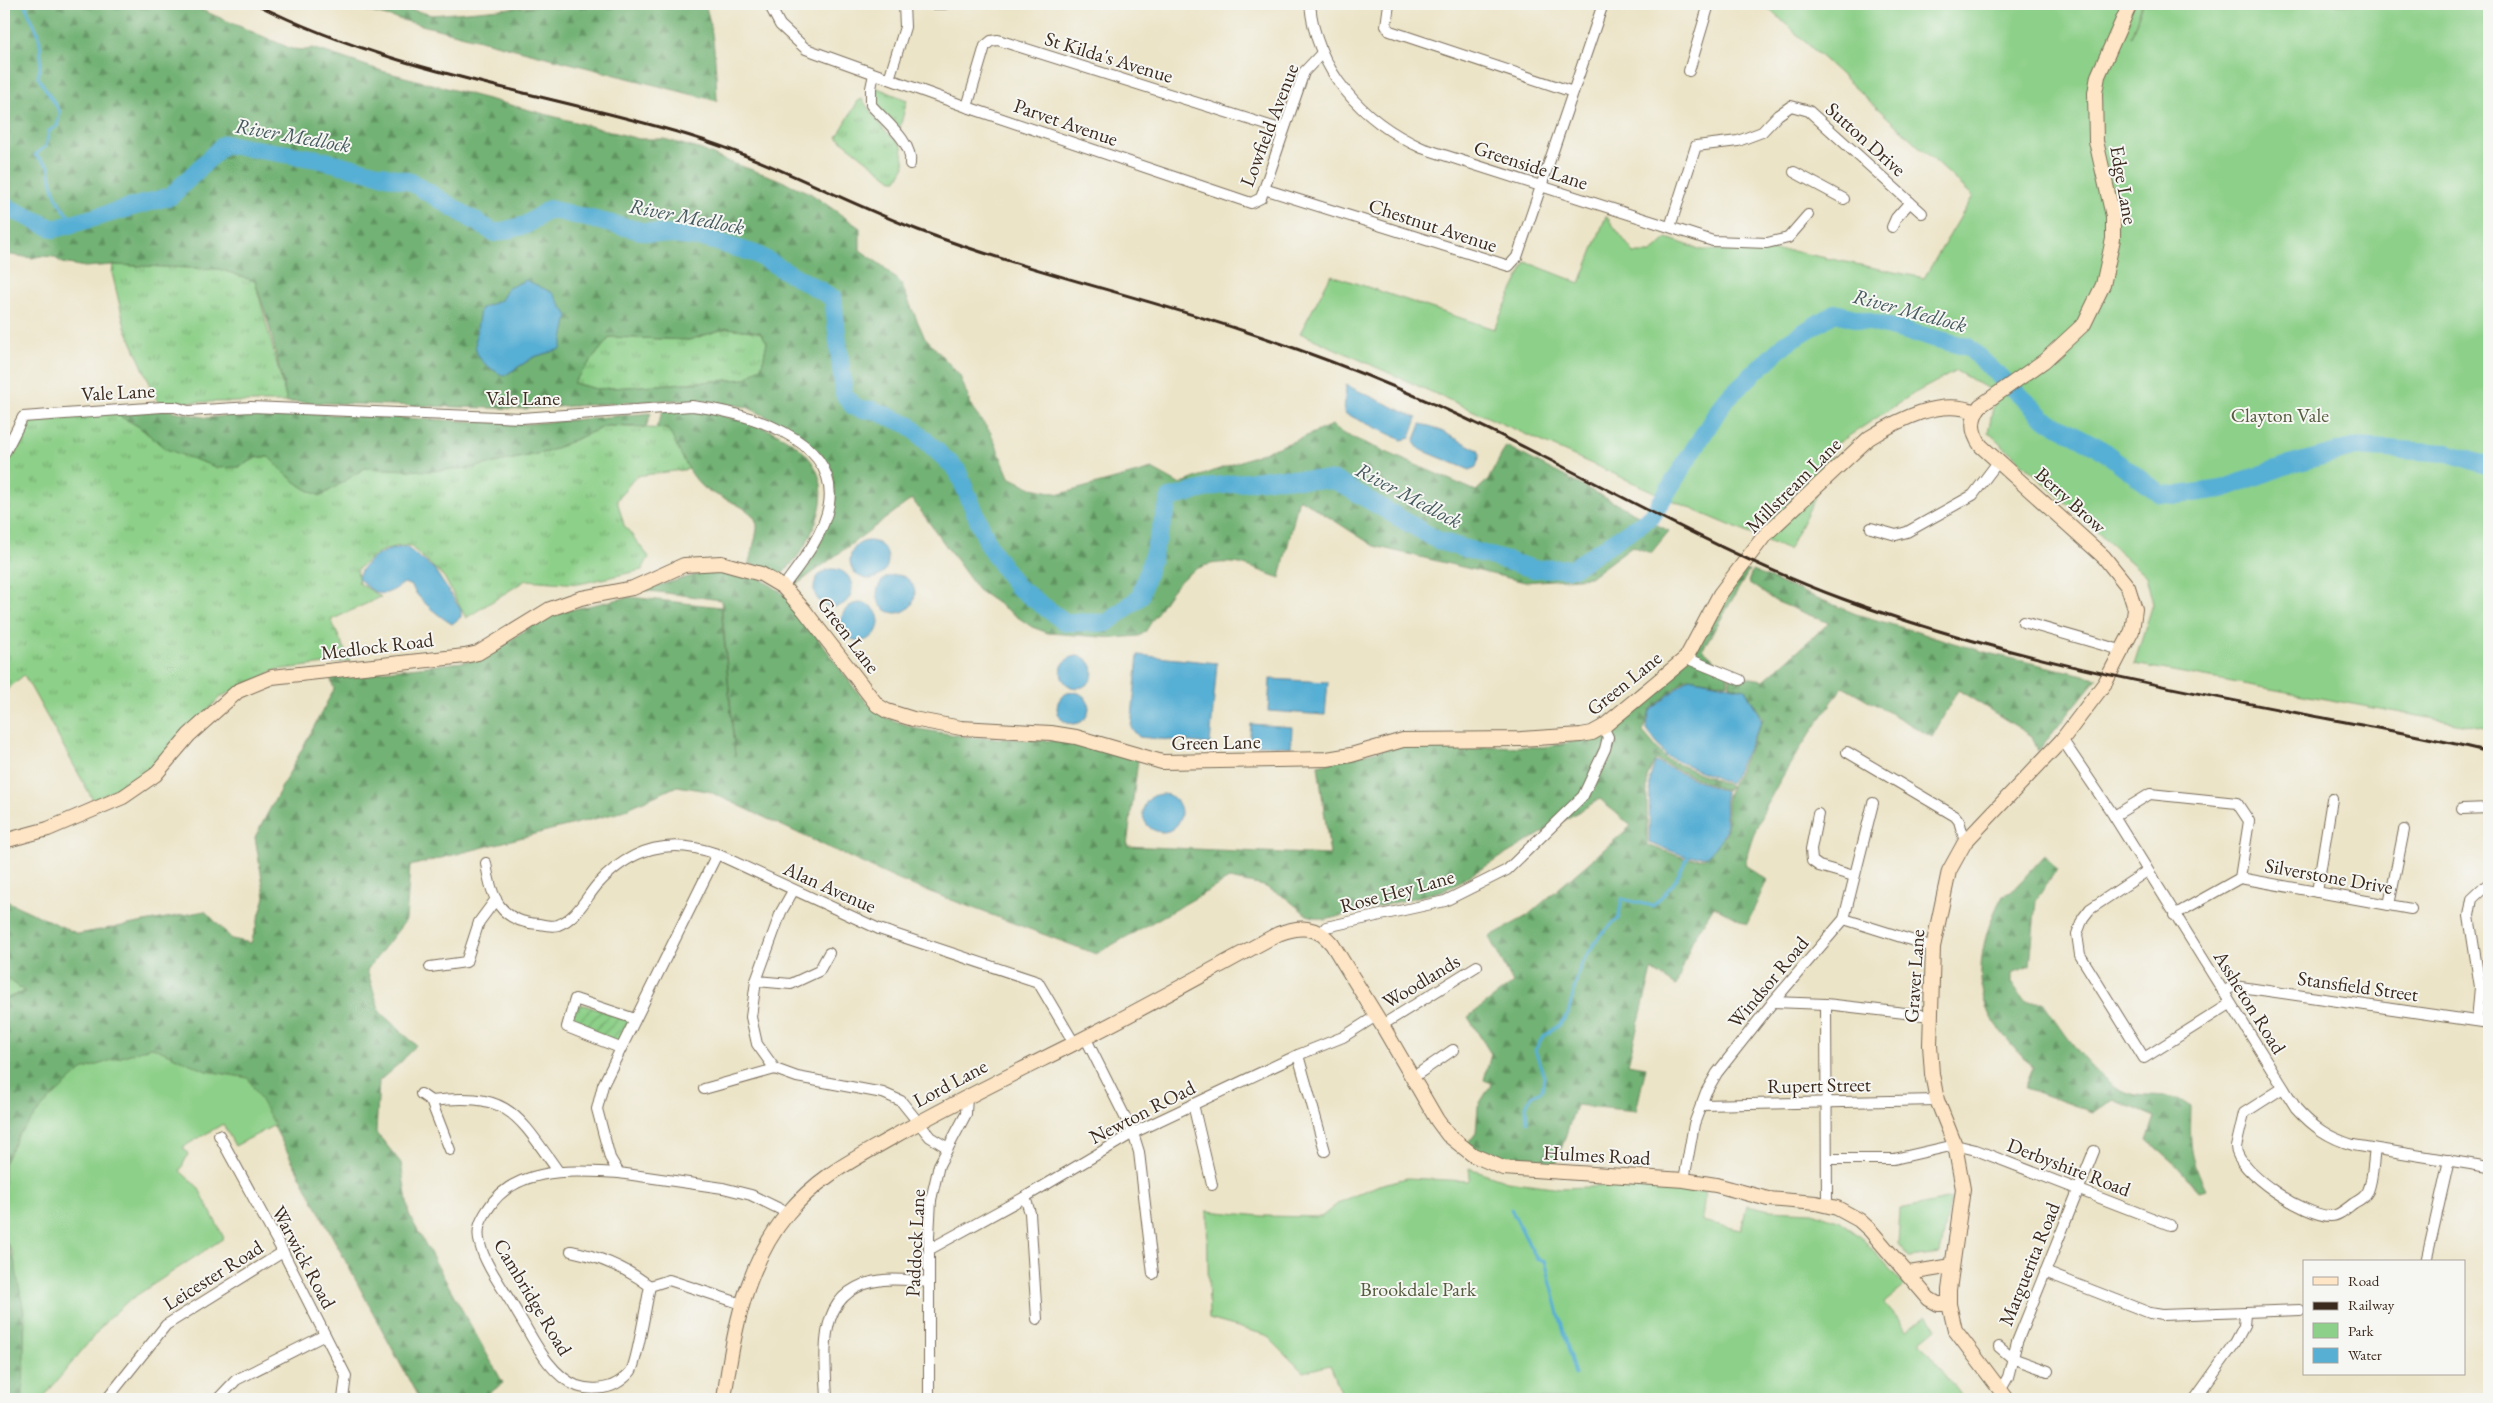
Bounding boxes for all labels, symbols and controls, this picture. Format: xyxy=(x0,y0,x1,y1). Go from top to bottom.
street label: St Kilda's Avenue xyxy=(1042,25,1177,89)
street label: Lowfield Avenue xyxy=(1234,60,1304,190)
street label: Parvet Avenue xyxy=(1010,92,1122,152)
street label: Sutton Drive xyxy=(1820,96,1912,182)
water label: River Medlock xyxy=(233,112,353,159)
street label: Greenside Lane xyxy=(1471,134,1592,196)
street label: Edge Lane xyxy=(2104,144,2144,227)
water label: River Medlock xyxy=(627,192,747,240)
street label: Chestnut Avenue xyxy=(1365,192,1501,258)
water label: River Medlock xyxy=(1850,282,1970,338)
street label: Vale Lane xyxy=(80,377,156,407)
street label: Vale Lane xyxy=(486,385,560,411)
park label: Clayton Vale xyxy=(2231,402,2329,428)
street label: Millstream Lane xyxy=(1740,431,1847,538)
water label: River Medlock xyxy=(1351,456,1467,535)
street label: Berry Brow xyxy=(2030,461,2112,539)
street label: Green Lane xyxy=(812,592,886,679)
street label: Medlock Road xyxy=(319,626,436,666)
street label: Green Lane xyxy=(1581,645,1667,721)
street label: Green Lane xyxy=(1171,728,1261,756)
street label: Silverstone Drive xyxy=(2263,852,2395,900)
street label: Alan Avenue xyxy=(779,855,880,919)
street label: Rose Hey Lane xyxy=(1337,863,1457,919)
street label: Graver Lane xyxy=(1898,928,1930,1024)
street label: Windsor Road xyxy=(1722,930,1815,1033)
street label: Assheton Road xyxy=(2207,944,2293,1059)
street label: Woodlands xyxy=(1377,948,1465,1014)
street label: Stansfield Street xyxy=(2296,965,2421,1007)
street label: Lord Lane xyxy=(908,1053,992,1113)
street label: Rupert Street xyxy=(1767,1071,1872,1099)
street label: Newton ROad xyxy=(1085,1074,1200,1150)
street label: Derbyshire Road xyxy=(2004,1132,2135,1203)
street label: Hulmes Road xyxy=(1543,1139,1652,1171)
street label: Paddock Lane xyxy=(899,1188,931,1297)
street label: Marguerita Road xyxy=(1992,1198,2066,1330)
street label: Warwick Road xyxy=(266,1201,342,1314)
street label: Leicester Road xyxy=(158,1234,269,1316)
street label: Cambridge Road xyxy=(488,1234,579,1361)
legend xyxy=(2303,1260,2466,1376)
text: Road xyxy=(2348,1271,2380,1290)
park label: Brookdale Park xyxy=(1360,1276,1477,1302)
text: Railway xyxy=(2348,1295,2395,1314)
text: Park xyxy=(2348,1321,2375,1340)
text: Water xyxy=(2348,1345,2382,1364)

